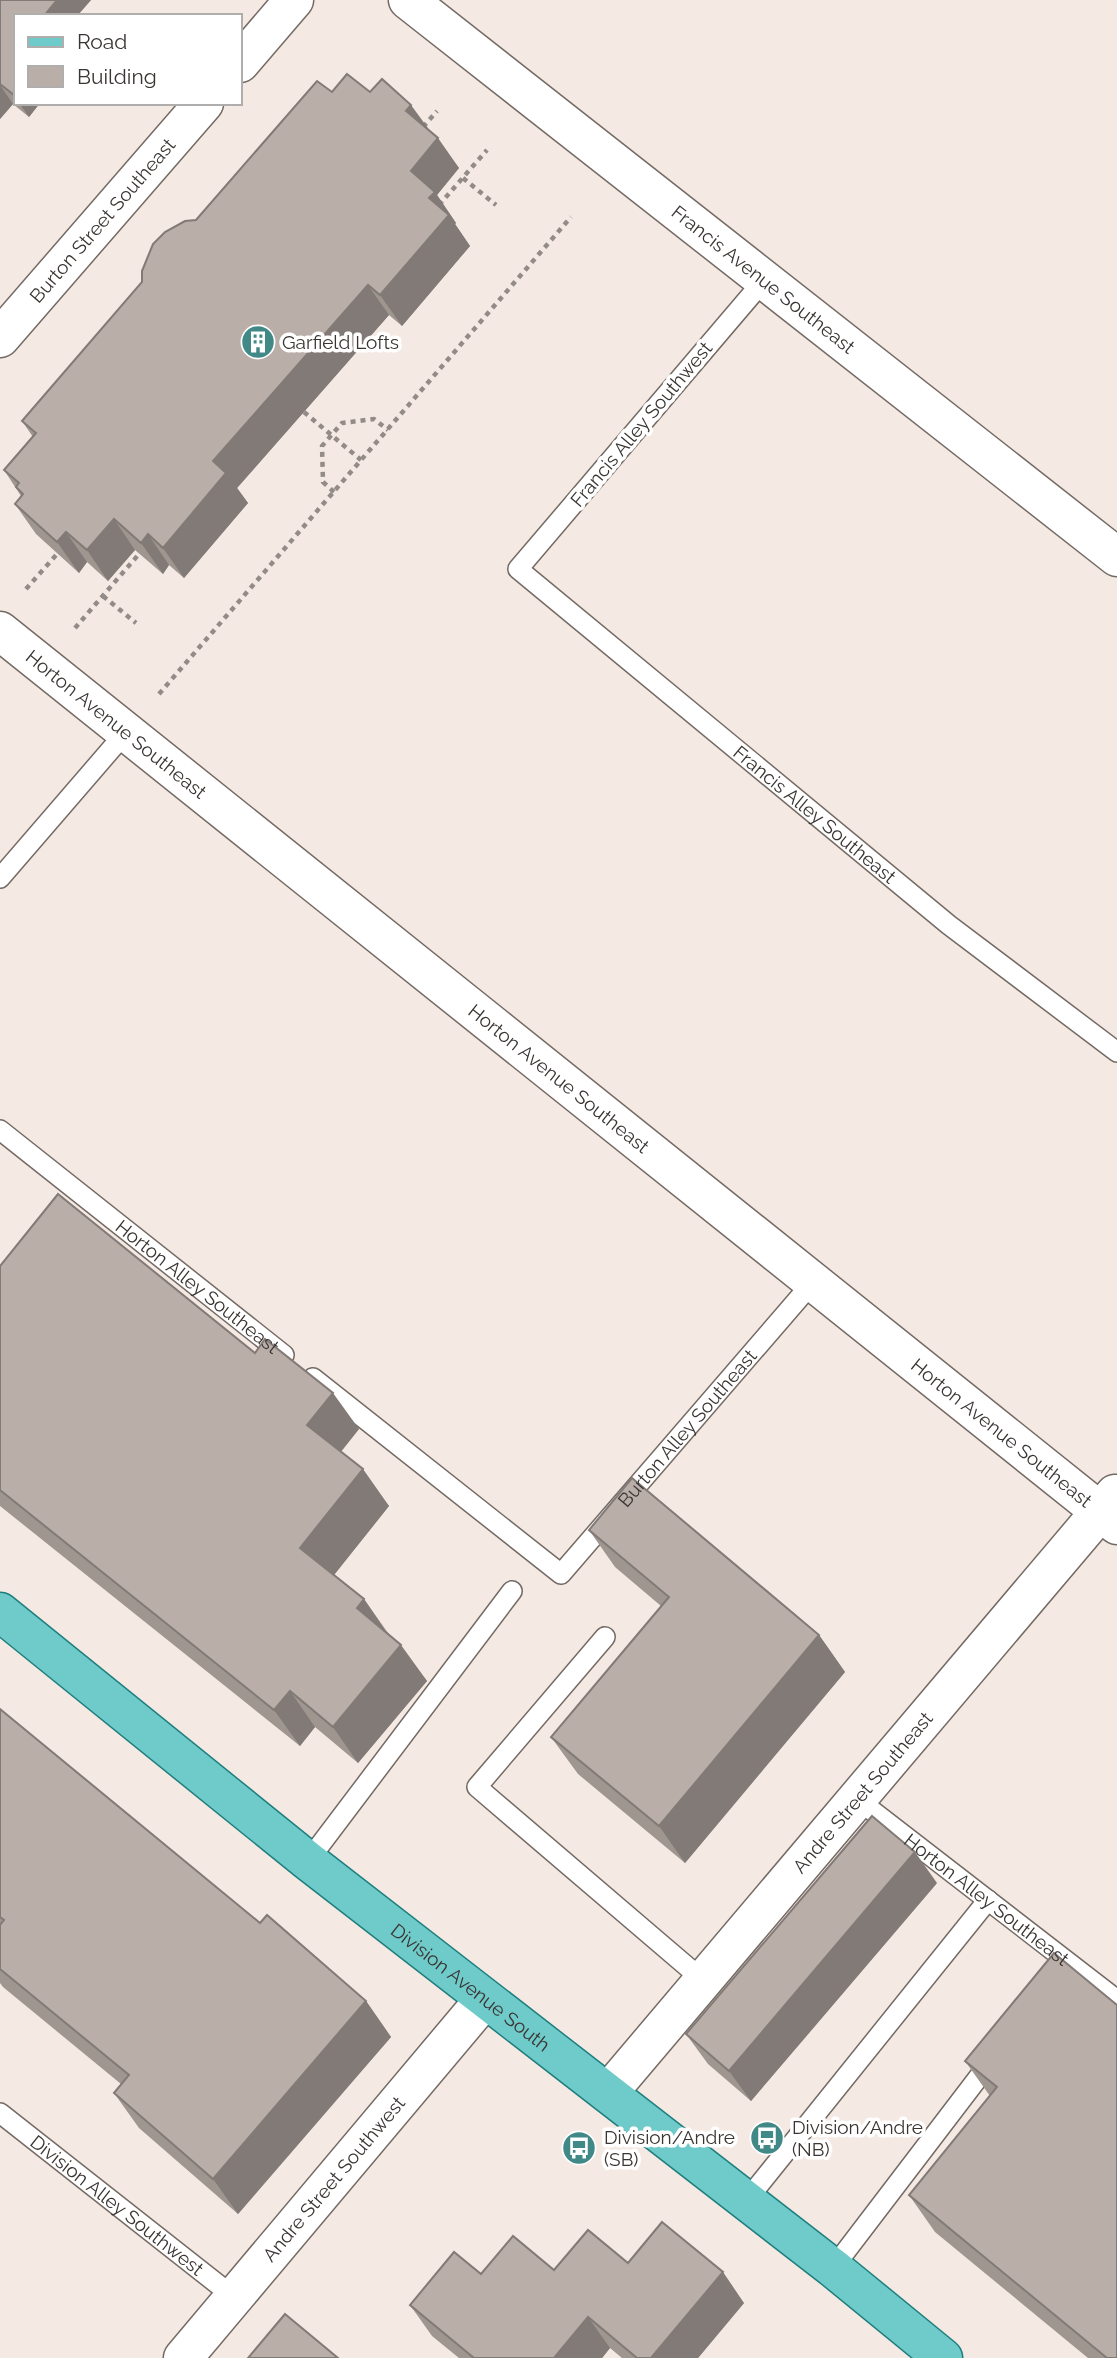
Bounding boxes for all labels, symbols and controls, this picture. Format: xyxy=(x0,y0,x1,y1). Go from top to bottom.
legend xyxy=(14,14,242,105)
text: Road xyxy=(77,29,127,54)
text: Building xyxy=(77,64,157,89)
street label: Burton Street Southeast xyxy=(25,133,180,307)
street label: Francis Avenue Southeast xyxy=(667,201,860,358)
building icon: Garfield Lofts xyxy=(239,323,277,361)
place label: Garfield Lofts xyxy=(282,331,399,353)
street label: Francis Alley Southwest xyxy=(566,337,717,511)
street label: Horton Avenue Southeast xyxy=(22,645,212,803)
street label: Francis Alley Southeast xyxy=(729,741,901,888)
street label: Horton Avenue Southeast xyxy=(464,1000,654,1158)
street label: Horton Alley Southeast xyxy=(111,1215,284,1358)
street label: Burton Alley Southeast xyxy=(613,1344,761,1511)
street label: Horton Avenue Southeast xyxy=(907,1354,1097,1512)
street label: Andre Street Southeast xyxy=(788,1707,937,1877)
street label: Horton Alley Southeast xyxy=(900,1829,1074,1970)
street label: Division Avenue South xyxy=(387,1919,555,2056)
street label: Andre Street Southwest xyxy=(258,2091,410,2266)
place label: Division/Andre (NB) xyxy=(792,2116,923,2160)
bus stop icon: Division/Andre (NB) xyxy=(748,2119,786,2157)
place label: Division/Andre (SB) xyxy=(604,2126,735,2170)
bus stop icon: Division/Andre (SB) xyxy=(560,2129,598,2167)
street label: Division Alley Southwest xyxy=(26,2130,209,2280)

